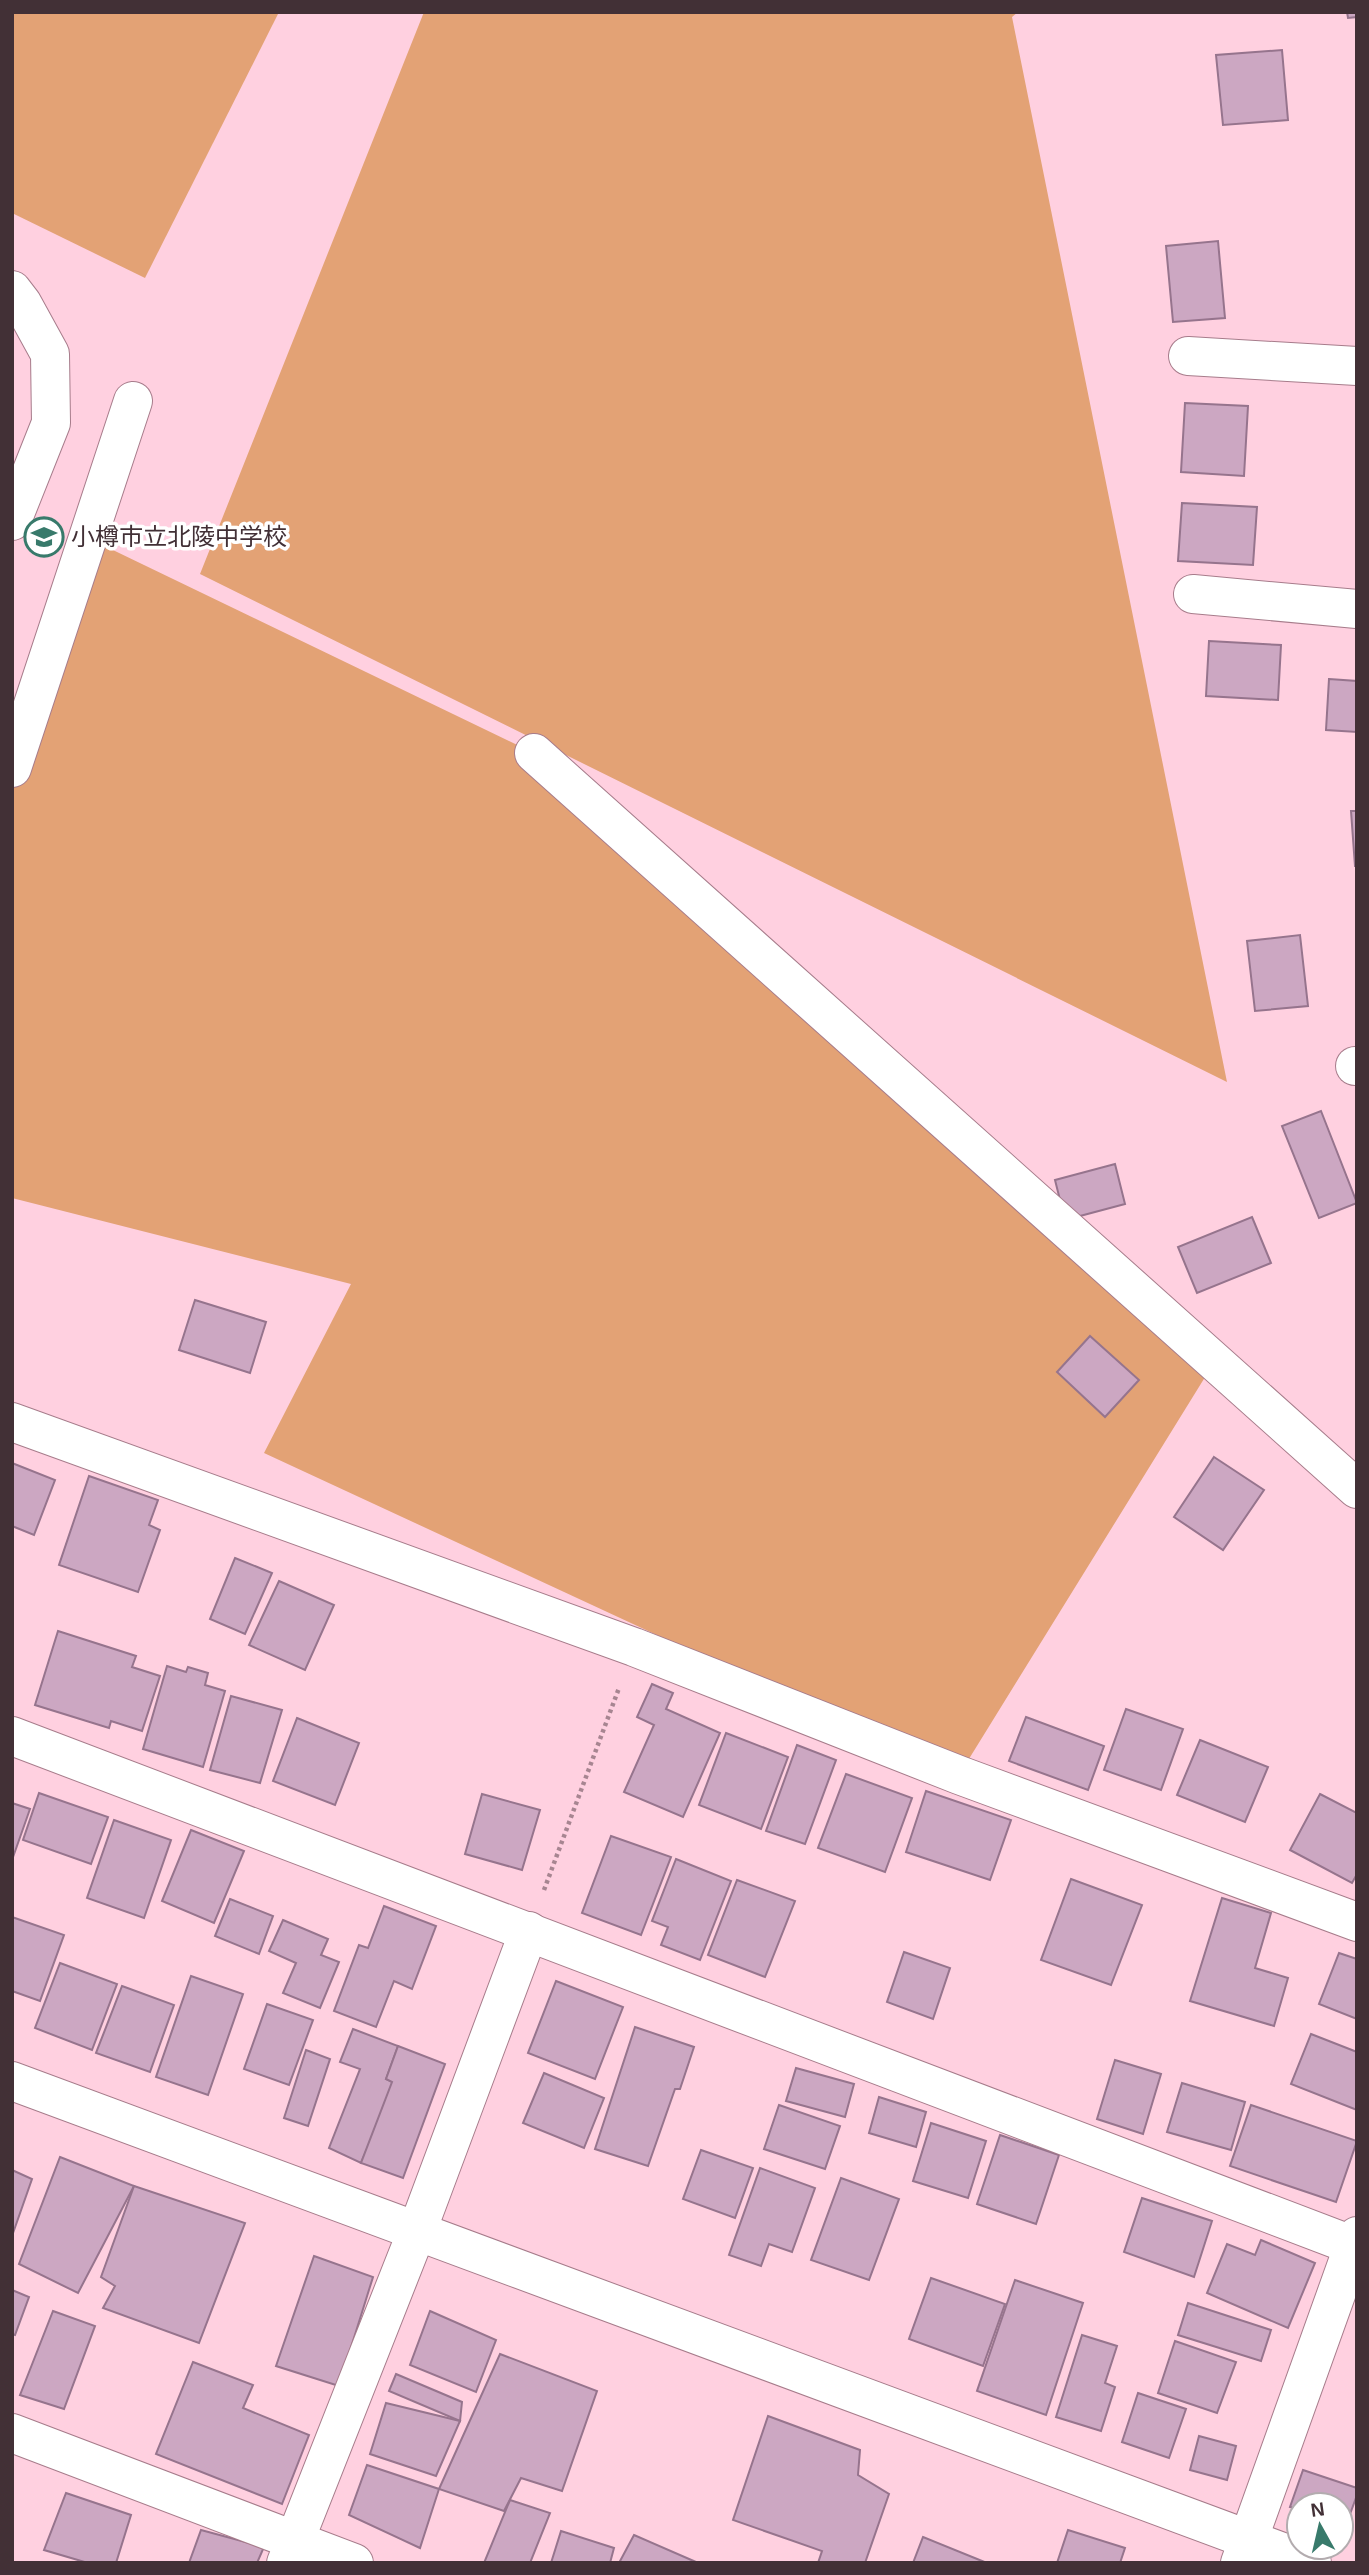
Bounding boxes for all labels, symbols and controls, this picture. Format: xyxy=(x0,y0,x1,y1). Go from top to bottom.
school or university icon: 小樽市立北陵中学校 xyxy=(23,516,65,558)
place label: 小樽市立北陵中学校 xyxy=(71,523,287,550)
north arrow xyxy=(1285,2491,1355,2561)
text: N xyxy=(1309,2498,1326,2521)

